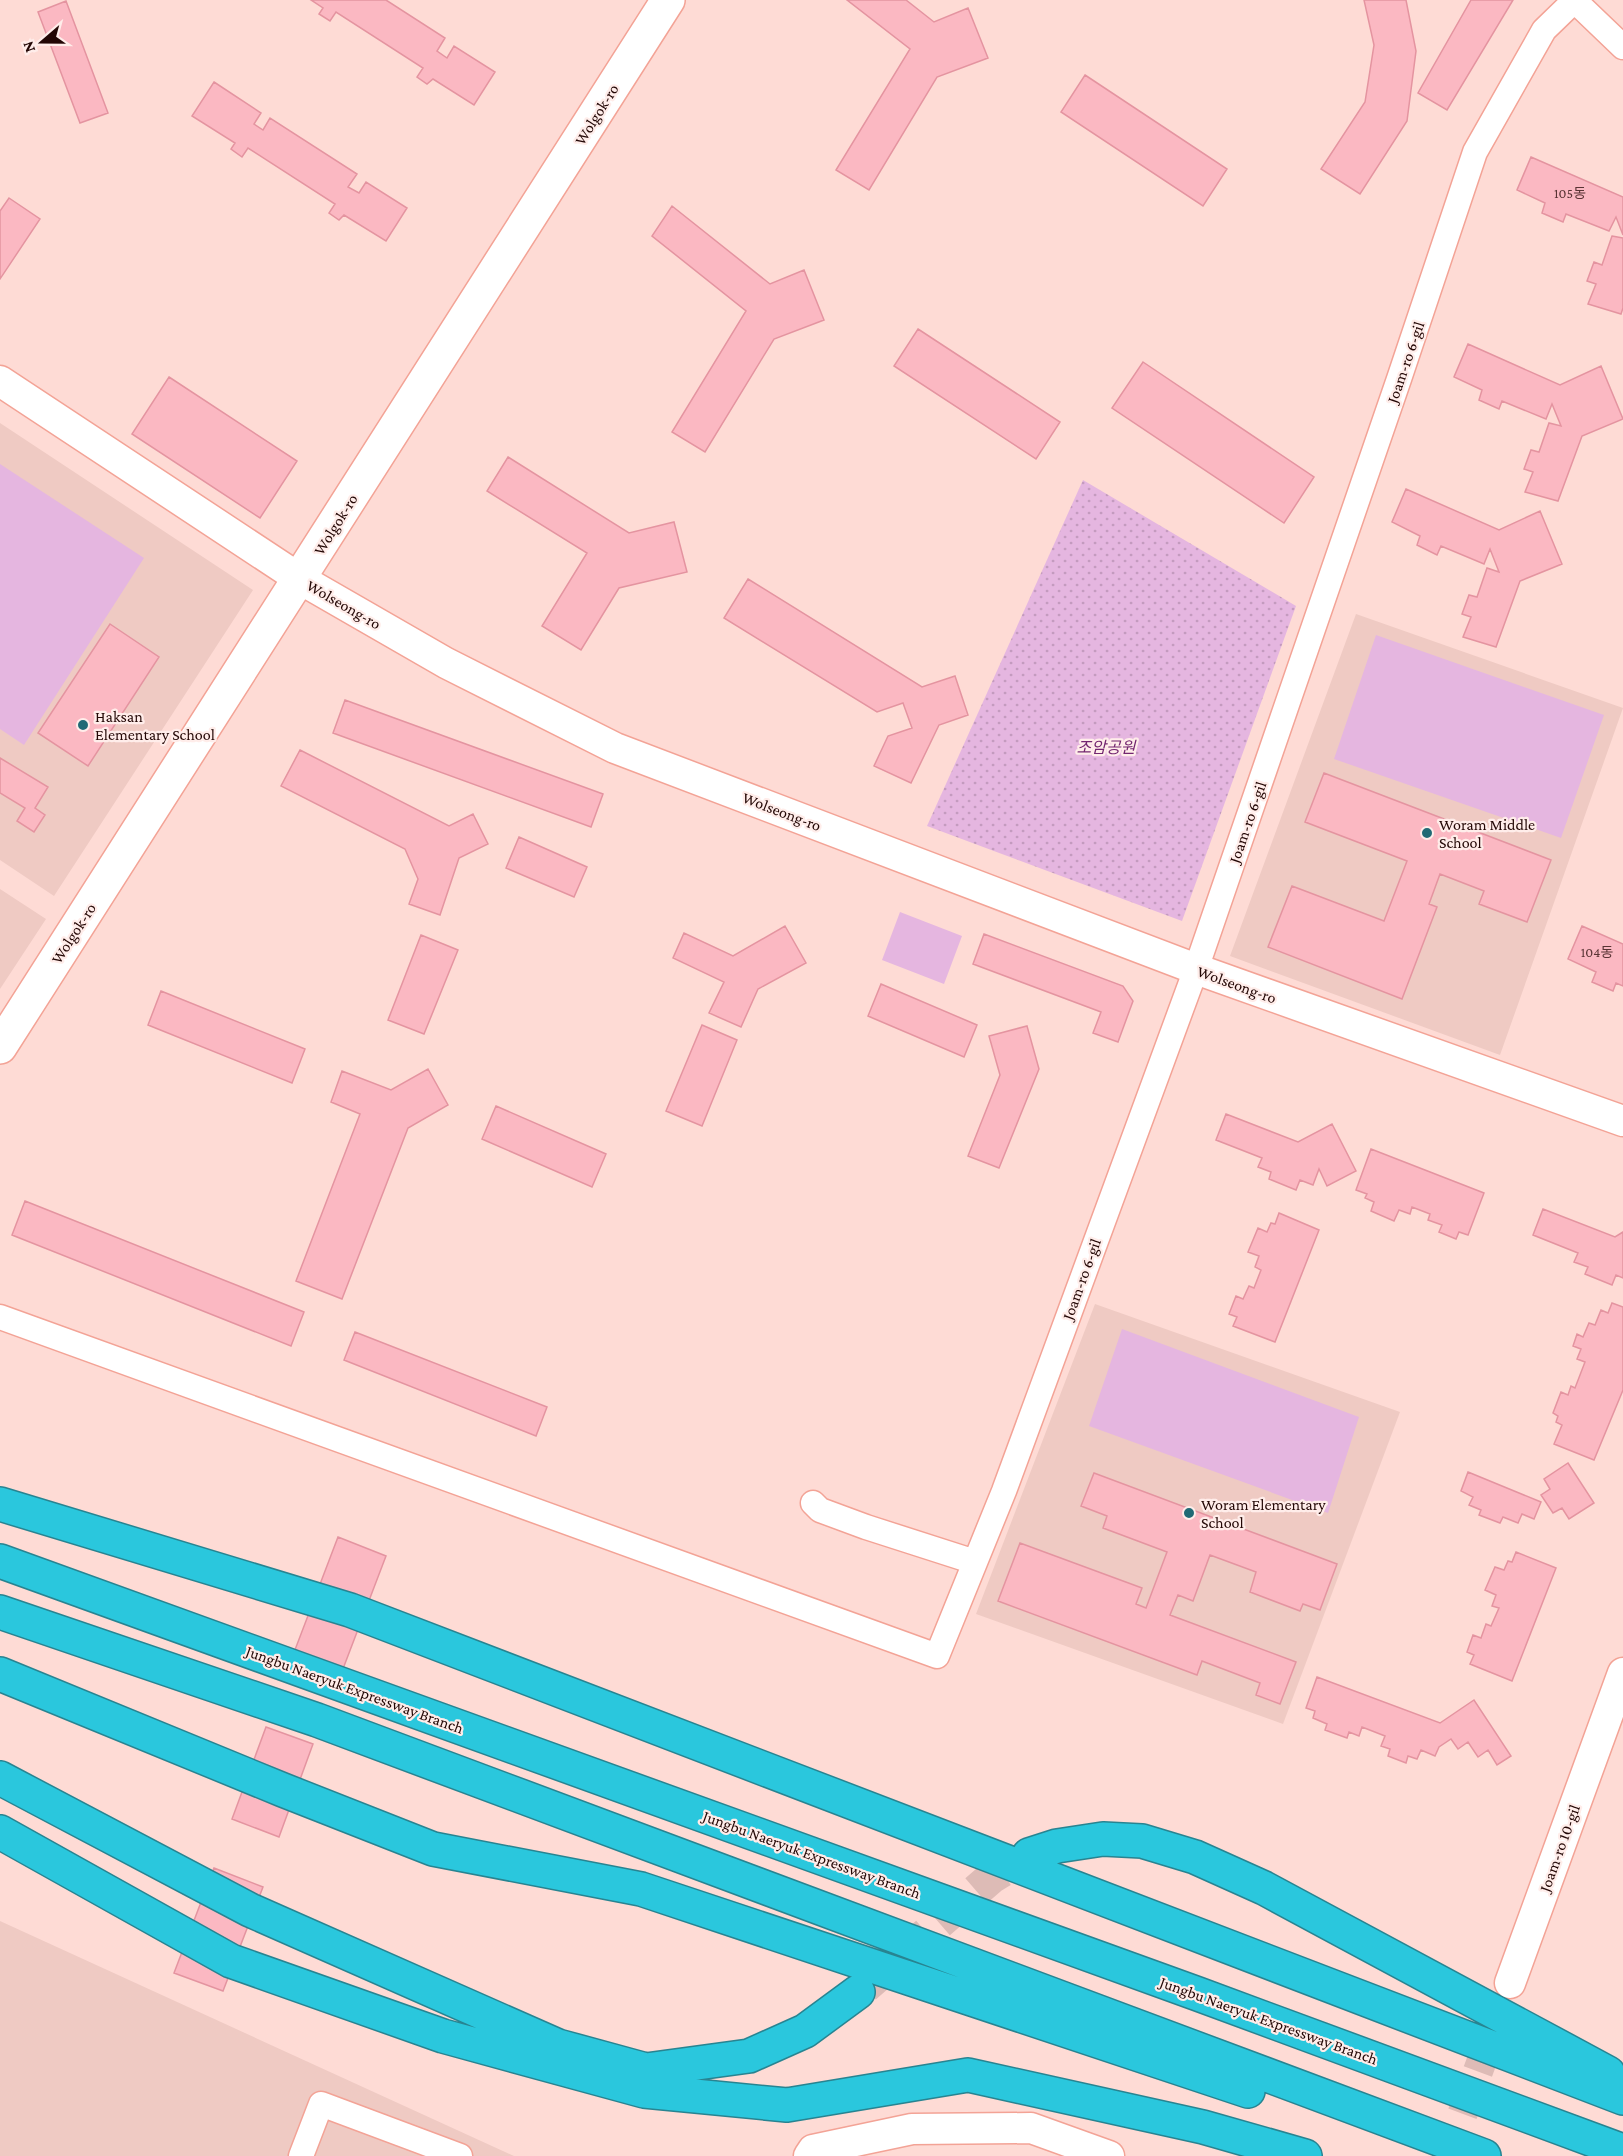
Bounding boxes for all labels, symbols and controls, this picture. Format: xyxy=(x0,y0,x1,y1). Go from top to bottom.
north arrow xyxy=(12,12,72,72)
text: N xyxy=(18,39,38,55)
street label: Wolgok-ro xyxy=(571,81,623,148)
house number: 105동 xyxy=(1554,185,1586,201)
street label: Joam-ro 6-gil xyxy=(1383,319,1428,407)
street label: Wolgok-ro xyxy=(310,491,362,558)
street label: Wolseong-ro xyxy=(303,576,384,633)
place label: Haksan Elementary School xyxy=(95,708,215,744)
marker: Haksan Elementary School xyxy=(76,718,90,732)
park label: 조암공원 xyxy=(1077,739,1137,756)
street label: Joam-ro 6-gil xyxy=(1225,779,1270,867)
street label: Wolseong-ro xyxy=(740,789,824,835)
place label: Woram Middle School xyxy=(1439,816,1535,851)
marker: Woram Middle School xyxy=(1420,826,1434,840)
street label: Wolgok-ro xyxy=(48,900,100,967)
house number: 104동 xyxy=(1581,944,1613,960)
street label: Wolseong-ro xyxy=(1195,962,1279,1008)
street label: Joam-ro 6-gil xyxy=(1058,1236,1105,1324)
place label: Woram Elementary School xyxy=(1201,1496,1326,1531)
marker: Woram Elementary School xyxy=(1182,1506,1196,1520)
street label: Jungbu Naeryuk Expressway Branch xyxy=(242,1641,466,1738)
street label: Joam-ro 10-gil xyxy=(1535,1802,1584,1896)
street label: Jungbu Naeryuk Expressway Branch xyxy=(699,1806,923,1903)
street label: Jungbu Naeryuk Expressway Branch xyxy=(1156,1972,1380,2069)

